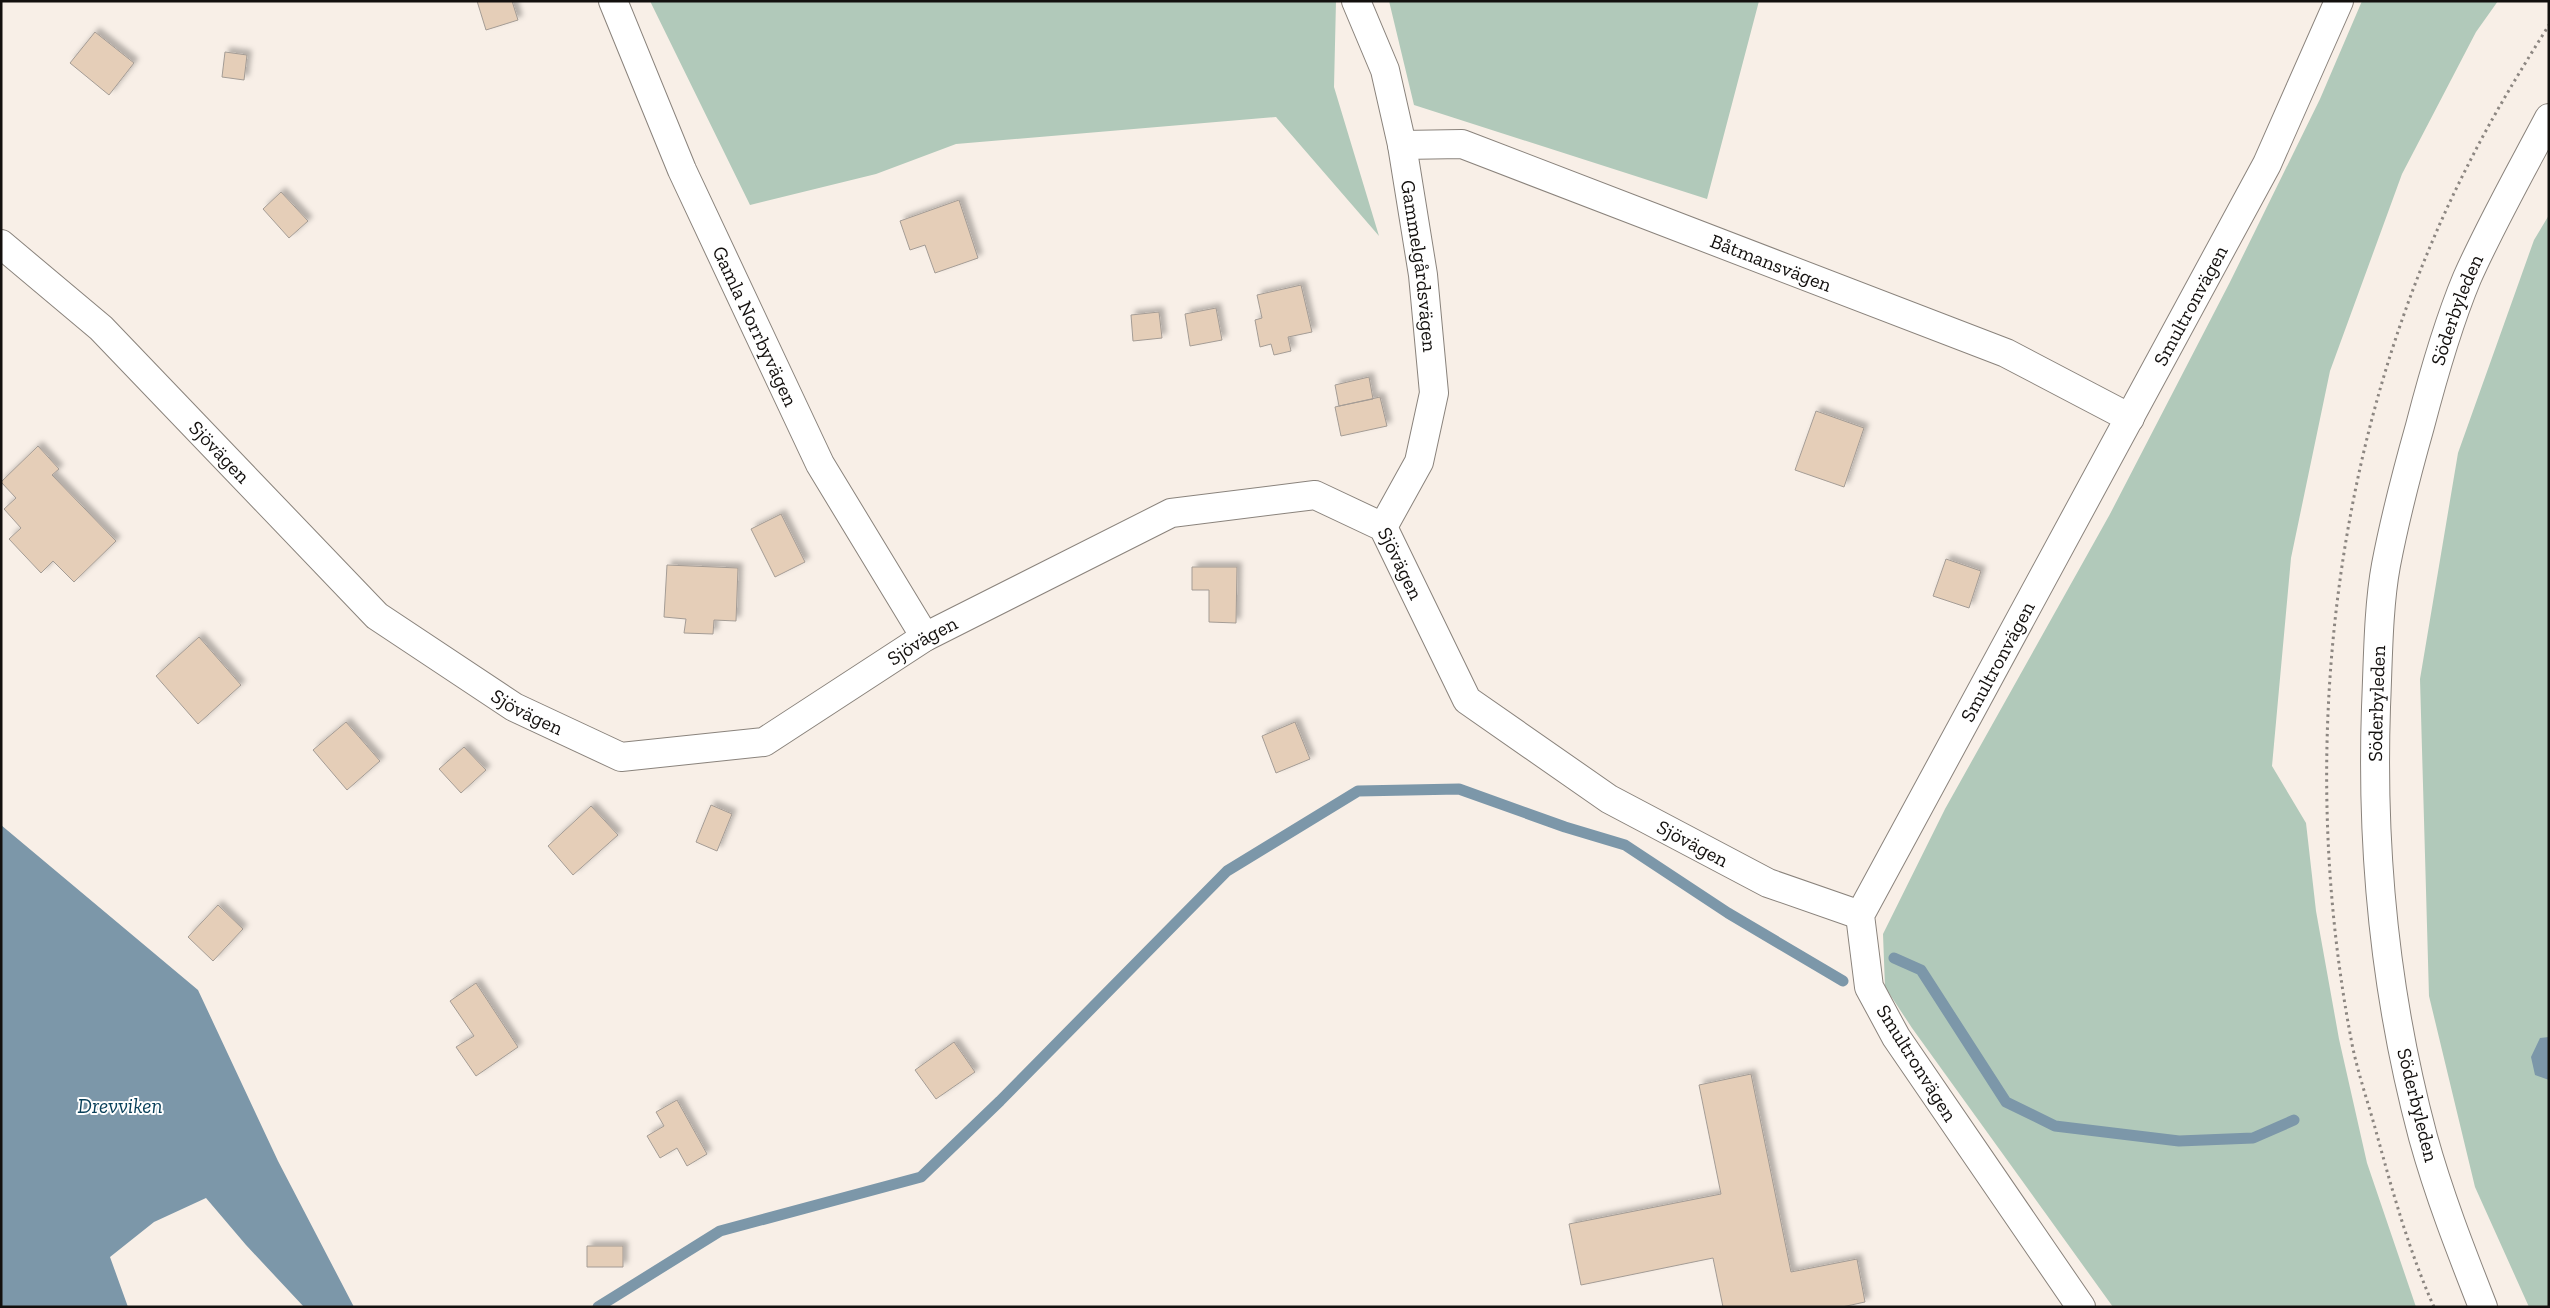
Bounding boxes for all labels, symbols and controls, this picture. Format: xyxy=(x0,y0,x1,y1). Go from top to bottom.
street label: Gammelgårdsvägen xyxy=(1396,178,1442,354)
street label: Båtmansvägen xyxy=(1707,229,1836,297)
street label: Smultronvägen xyxy=(2148,241,2233,370)
street label: Gamla Norrbyvägen xyxy=(707,242,803,410)
street label: Söderbyleden xyxy=(2425,250,2488,368)
street label: Sjövägen xyxy=(184,416,255,488)
street label: Sjövägen xyxy=(1373,523,1428,604)
street label: Smultronvägen xyxy=(1955,597,2040,726)
street label: Sjövägen xyxy=(883,610,962,670)
street label: Söderbyleden xyxy=(2363,644,2390,762)
street label: Sjövägen xyxy=(487,683,567,740)
street label: Sjövägen xyxy=(1653,815,1733,872)
street label: Smultronvägen xyxy=(1872,1000,1963,1126)
street label: Söderbyleden xyxy=(2392,1046,2444,1165)
water label: Drevviken xyxy=(78,1093,162,1118)

